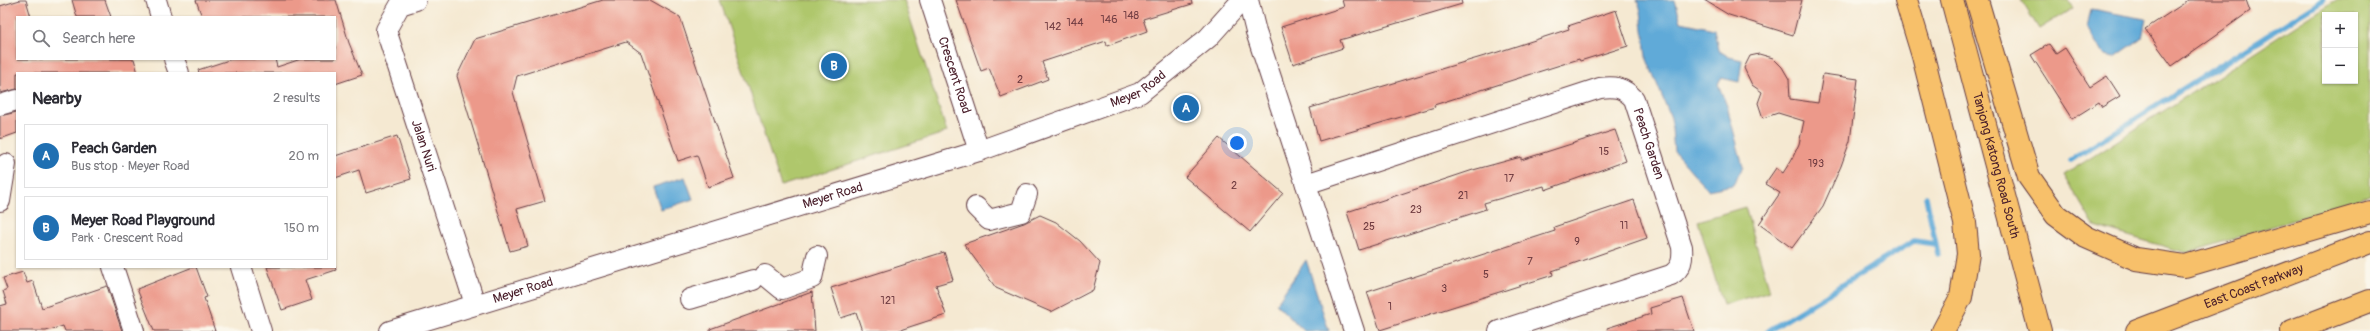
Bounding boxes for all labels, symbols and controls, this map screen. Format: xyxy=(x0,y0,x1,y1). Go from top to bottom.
house number: 148 xyxy=(1123,9,1140,22)
map controls xyxy=(2322,12,2358,84)
button: + xyxy=(2322,12,2358,48)
house number: 146 xyxy=(1100,13,1118,26)
search box xyxy=(16,16,336,60)
house number: 144 xyxy=(1066,16,1084,29)
house number: 142 xyxy=(1045,20,1061,33)
icon: search xyxy=(30,27,52,49)
text: Search here xyxy=(62,29,135,48)
street label: Crescent Road xyxy=(934,35,974,116)
button: − xyxy=(2322,48,2358,84)
pin: B xyxy=(821,51,847,81)
street label: Meyer Road xyxy=(1108,67,1169,111)
house number: 2 xyxy=(1017,73,1023,86)
text: Nearby xyxy=(32,88,81,109)
text: 2 results xyxy=(273,90,320,106)
street label: Tanjong Katong Road South xyxy=(1969,90,2023,240)
pin: A xyxy=(1173,93,1199,123)
street label: Peach Garden xyxy=(1629,106,1668,182)
street label: Jalan Nuri xyxy=(408,118,439,174)
your location xyxy=(1227,133,1247,153)
text: Peach Garden xyxy=(71,139,157,158)
house number: 15 xyxy=(1599,145,1609,158)
text: A xyxy=(42,148,50,164)
text: 20 m xyxy=(288,148,319,164)
house number: 193 xyxy=(1808,157,1824,170)
text: Bus stop · Meyer Road xyxy=(71,158,190,174)
house number: 17 xyxy=(1504,172,1514,185)
street label: Meyer Road xyxy=(801,179,865,212)
house number: 2 xyxy=(1231,179,1237,192)
house number: 21 xyxy=(1458,189,1468,202)
house number: 23 xyxy=(1410,203,1422,216)
text: Meyer Road Playground xyxy=(71,211,215,230)
house number: 11 xyxy=(1620,219,1628,232)
text: B xyxy=(42,220,50,236)
text: 150 m xyxy=(284,220,319,236)
house number: 25 xyxy=(1363,220,1375,233)
text: Park · Crescent Road xyxy=(71,230,183,246)
house number: 9 xyxy=(1574,235,1580,248)
house number: 7 xyxy=(1527,255,1533,268)
street label: East Coast Parkway xyxy=(2202,260,2306,313)
house number: 5 xyxy=(1483,268,1489,281)
street label: Meyer Road xyxy=(491,274,555,307)
house number: 3 xyxy=(1441,282,1447,295)
house number: 121 xyxy=(881,294,895,307)
house number: 1 xyxy=(1388,300,1392,313)

